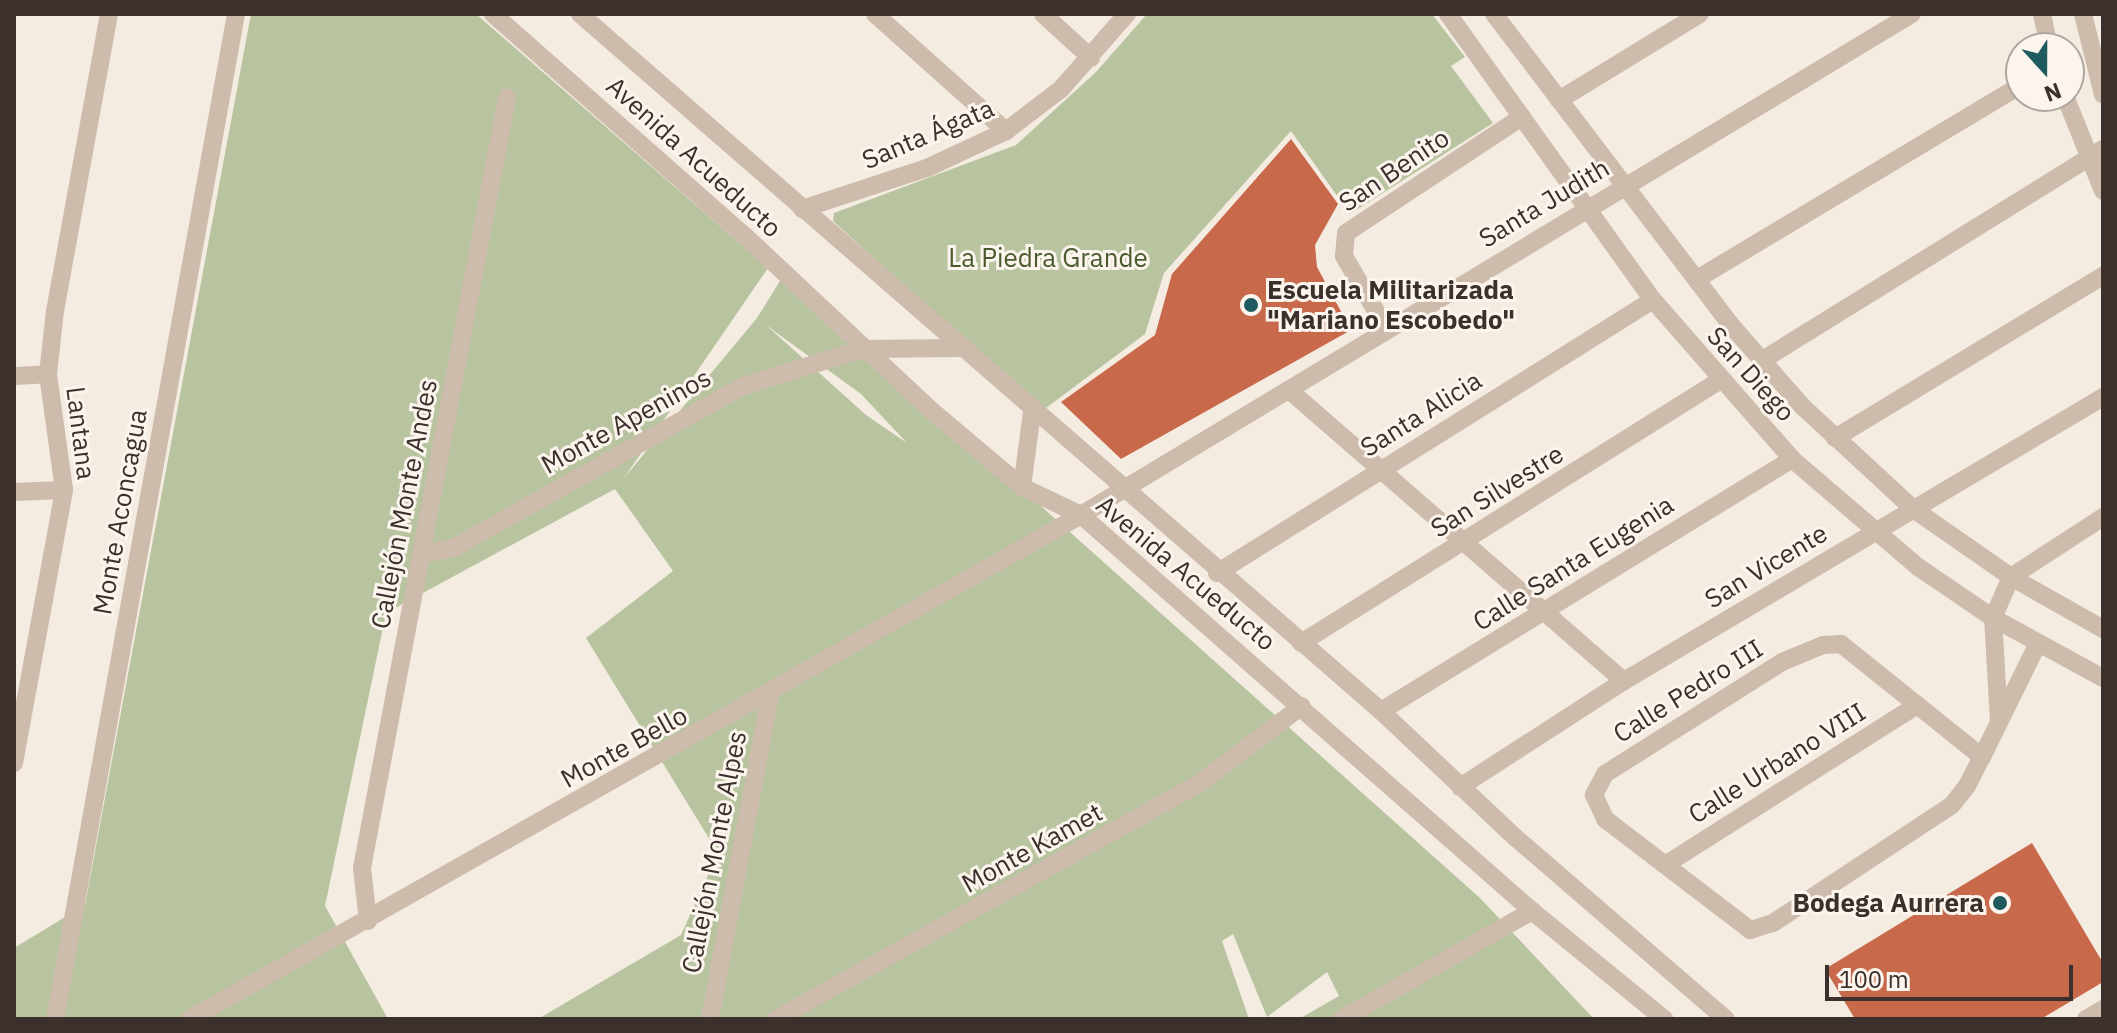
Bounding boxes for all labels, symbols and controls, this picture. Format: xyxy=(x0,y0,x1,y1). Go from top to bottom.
north arrow xyxy=(2005,32,2085,112)
street label: Avenida Acueducto xyxy=(600,70,788,244)
text: N xyxy=(2040,77,2066,109)
street label: Santa Ágata xyxy=(857,92,999,176)
street label: San Benito xyxy=(1333,122,1455,218)
street label: Santa Judith xyxy=(1473,152,1615,254)
park label: La Piedra Grande xyxy=(948,242,1148,274)
place label: Escuela Militarizada "Mariano Escobedo" xyxy=(1267,274,1515,336)
marker: Escuela Militarizada "Mariano Escobedo" xyxy=(1242,296,1260,314)
street label: San Diego xyxy=(1701,320,1801,428)
street label: Monte Apeninos xyxy=(536,362,716,480)
street label: Santa Alicia xyxy=(1355,365,1487,463)
street label: Callejón Monte Andes xyxy=(364,377,444,631)
street label: Lantana xyxy=(60,385,102,481)
street label: Monte Aconcagua xyxy=(87,407,153,617)
street label: San Silvestre xyxy=(1425,438,1569,544)
street label: Avenida Acueducto xyxy=(1090,489,1282,657)
street label: Calle Santa Eugenia xyxy=(1467,489,1679,637)
street label: San Vicente xyxy=(1699,517,1833,615)
street label: Calle Pedro III xyxy=(1607,633,1769,749)
street label: Calle Urbano VIII xyxy=(1683,696,1871,830)
street label: Monte Bello xyxy=(555,699,693,795)
street label: Callejón Monte Alpes xyxy=(675,728,753,976)
street label: Monte Kamet xyxy=(956,797,1108,899)
place label: Bodega Aurrera xyxy=(1793,887,1984,919)
marker: Bodega Aurrera xyxy=(1991,894,2009,912)
scale bar xyxy=(1829,949,2077,999)
text: 100 m xyxy=(1839,963,1909,995)

